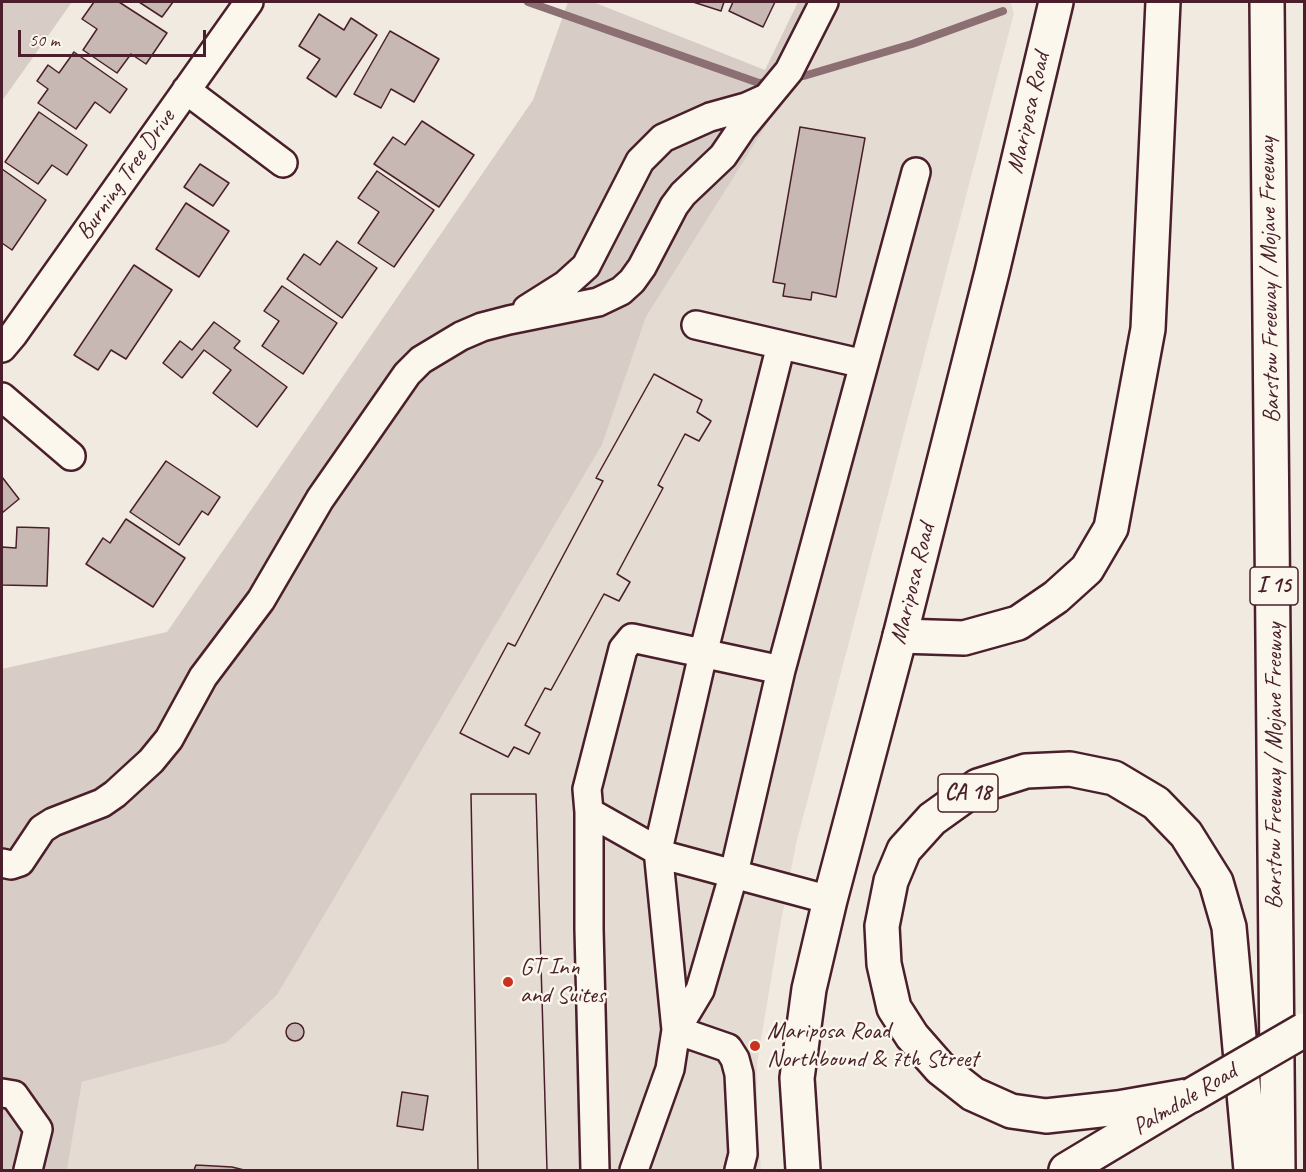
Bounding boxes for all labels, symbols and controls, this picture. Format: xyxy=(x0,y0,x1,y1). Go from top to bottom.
scale bar xyxy=(21,18,208,56)
text: 50 m xyxy=(29,29,60,51)
street label: Mariposa Road xyxy=(1001,50,1057,176)
street label: Burning Tree Drive xyxy=(70,104,182,246)
street label: Barstow Freeway / Mojave Freeway xyxy=(1253,137,1287,423)
street label: Mariposa Road xyxy=(884,521,942,647)
road number: I 15 xyxy=(1250,567,1298,605)
street label: Barstow Freeway / Mojave Freeway xyxy=(1261,623,1289,909)
road number: CA 18 xyxy=(938,774,998,812)
place label: GT Inn and Suites xyxy=(520,954,605,1010)
marker: GT Inn and Suites xyxy=(501,975,515,989)
place label: Mariposa Road Northbound & 7th Street xyxy=(767,1018,978,1074)
marker: Mariposa Road Northbound & 7th Street xyxy=(748,1039,762,1053)
street label: Palmdale Road xyxy=(1128,1058,1242,1142)

